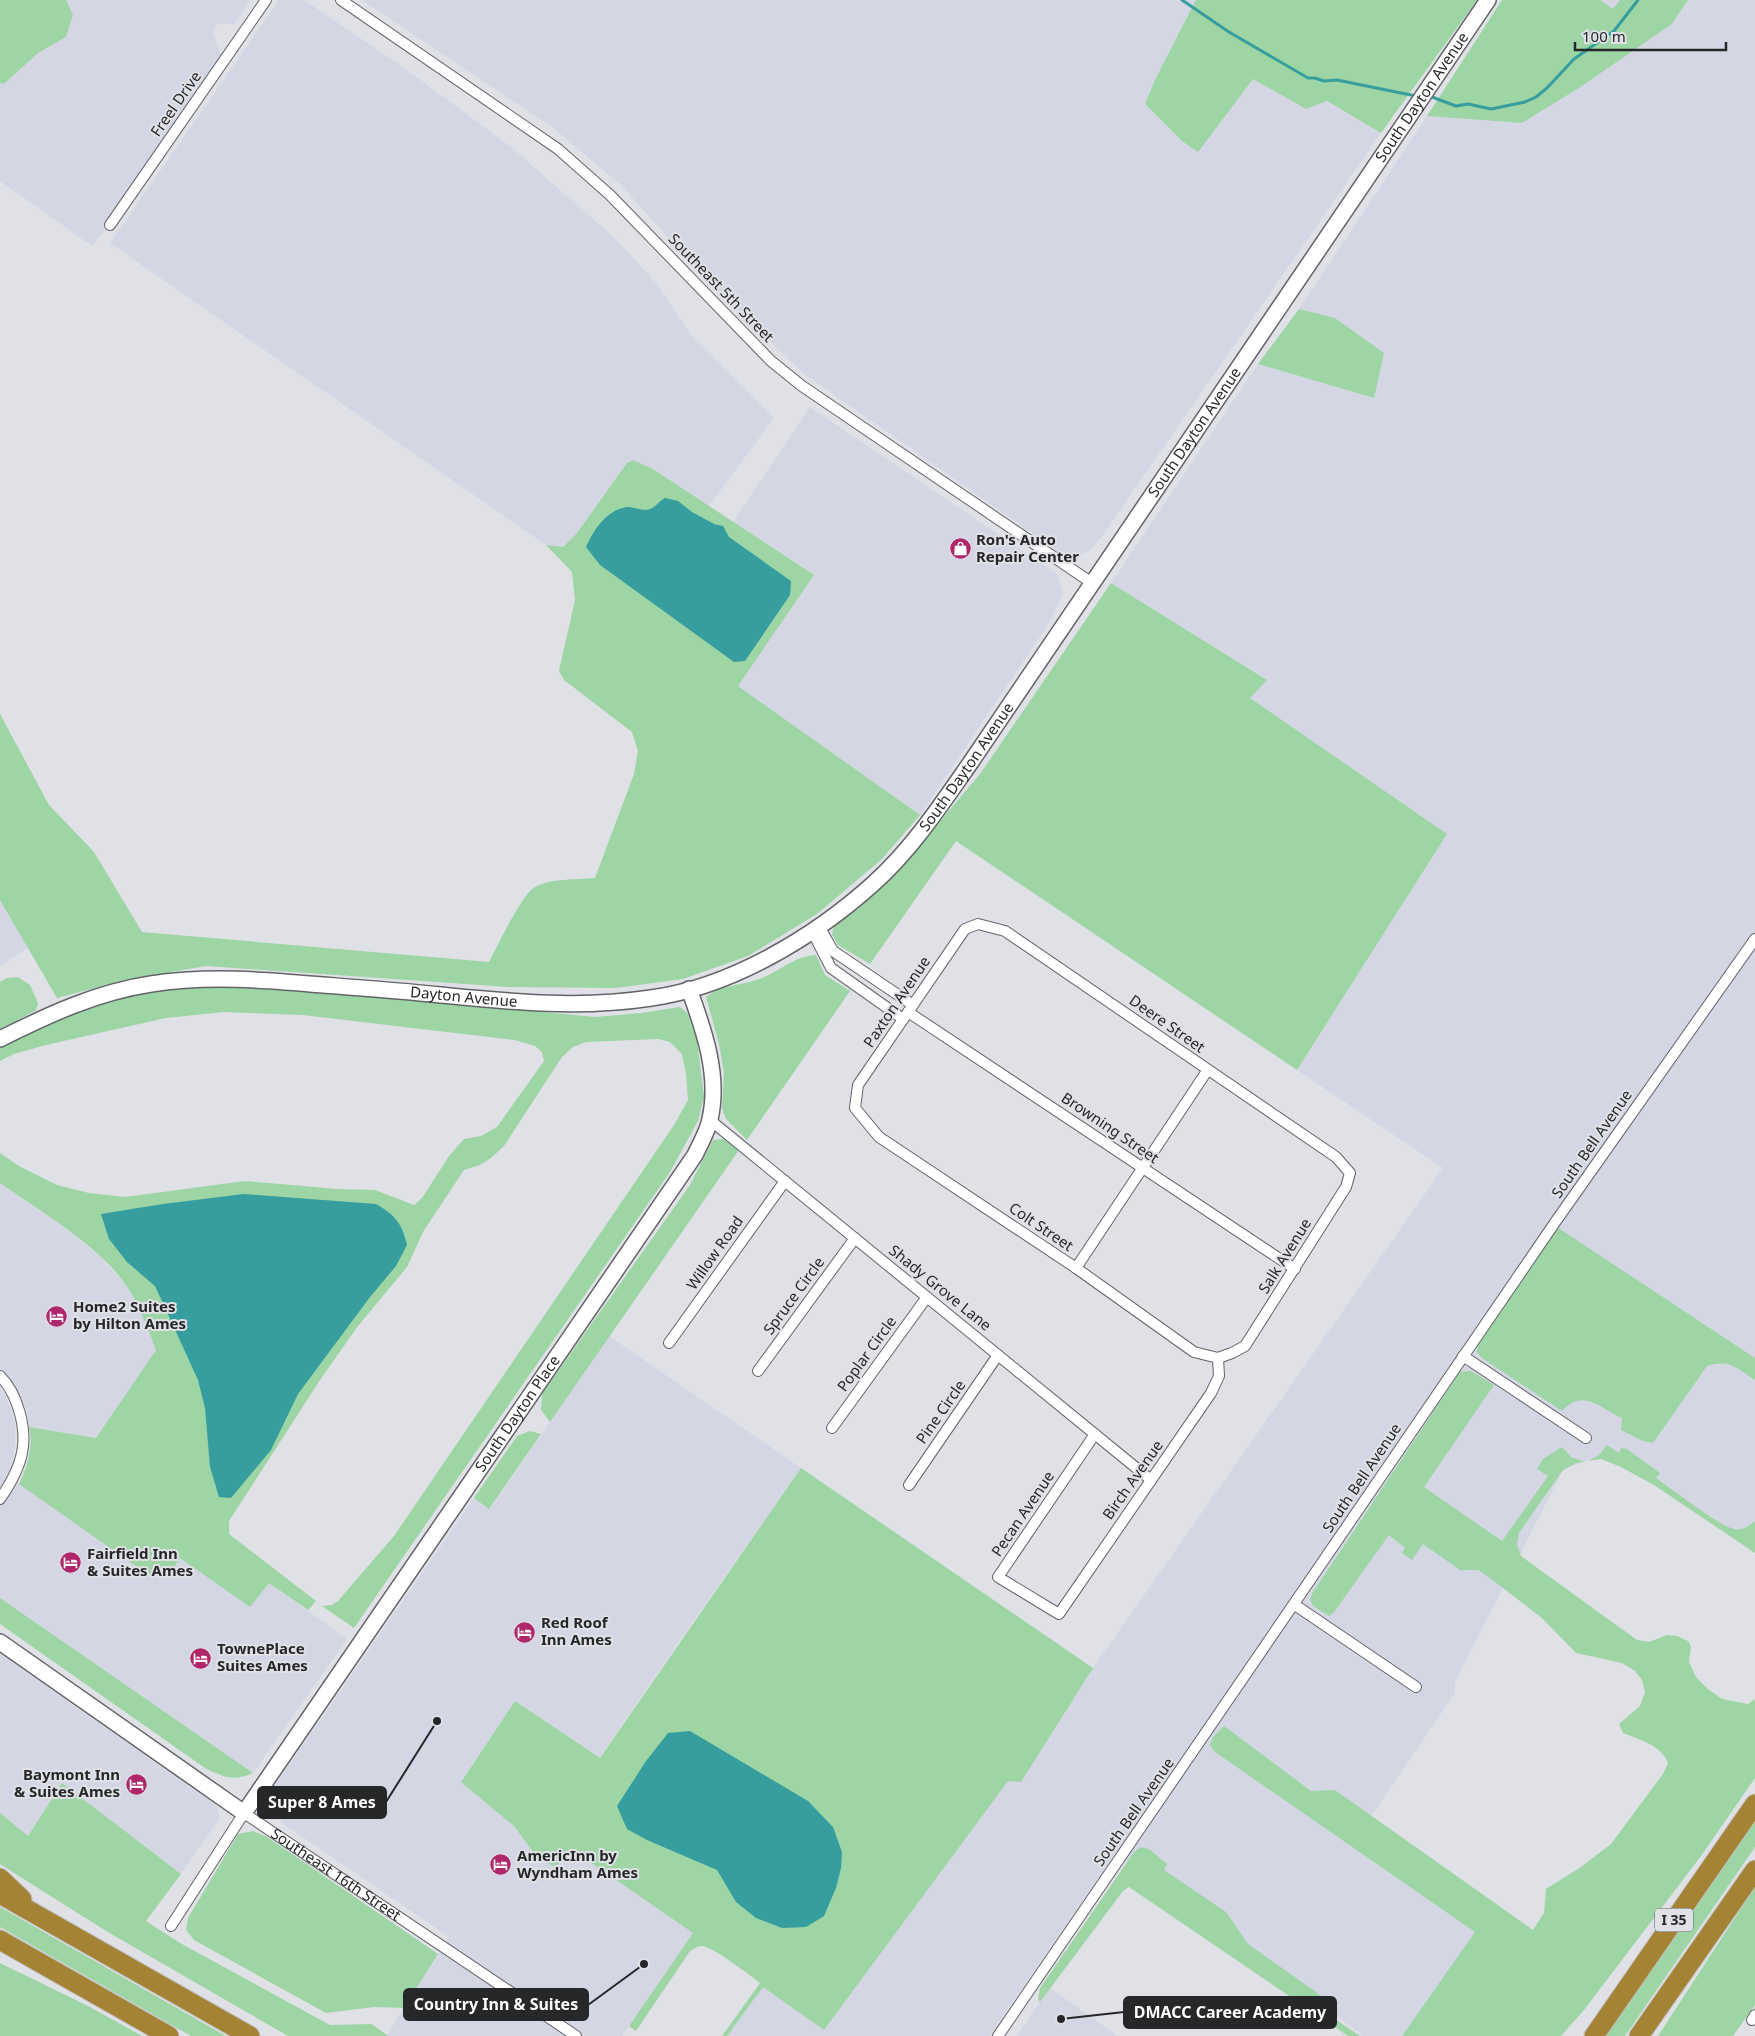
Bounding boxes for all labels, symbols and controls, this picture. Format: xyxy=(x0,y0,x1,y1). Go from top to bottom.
scale bar xyxy=(1575,20,1726,52)
text: 100 m xyxy=(1582,26,1626,46)
street label: South Dayton Avenue xyxy=(1370,28,1472,165)
street label: Freel Drive xyxy=(145,67,205,140)
street label: Southeast 5th Street xyxy=(665,229,779,346)
street label: South Dayton Avenue xyxy=(1143,363,1245,501)
place label: Ron's Auto Repair Center xyxy=(976,529,1079,566)
shop icon: Ron's Auto Repair Center xyxy=(948,537,972,561)
street label: South Dayton Avenue xyxy=(914,698,1018,835)
street label: Paxton Avenue xyxy=(858,952,934,1051)
street label: Dayton Avenue xyxy=(409,981,518,1011)
street label: Deere Street xyxy=(1126,990,1210,1057)
street label: South Bell Avenue xyxy=(1546,1085,1636,1201)
street label: Browning Street xyxy=(1058,1087,1164,1168)
street label: Colt Street xyxy=(1005,1197,1078,1255)
street label: Willow Road xyxy=(681,1211,747,1293)
street label: Salk Avenue xyxy=(1253,1214,1315,1297)
street label: Shady Grove Lane xyxy=(885,1240,996,1335)
street label: Spruce Circle xyxy=(758,1253,828,1338)
place label: Home2 Suites by Hilton Ames xyxy=(73,1296,186,1333)
hotel icon: Home2 Suites by Hilton Ames xyxy=(45,1304,69,1328)
street label: Poplar Circle xyxy=(832,1312,900,1395)
street label: South Dayton Place xyxy=(470,1351,564,1475)
street label: Pine Circle xyxy=(911,1376,969,1447)
street label: South Bell Avenue xyxy=(1317,1419,1405,1536)
street label: Birch Avenue xyxy=(1097,1436,1167,1523)
street label: Pecan Avenue xyxy=(986,1467,1058,1560)
place label: Fairfield Inn & Suites Ames xyxy=(87,1543,193,1580)
hotel icon: Fairfield Inn & Suites Ames xyxy=(59,1551,83,1575)
place label: Red Roof Inn Ames xyxy=(541,1612,612,1649)
hotel icon: Red Roof Inn Ames xyxy=(513,1620,537,1644)
place label: TownePlace Suites Ames xyxy=(217,1638,308,1675)
hotel icon: TownePlace Suites Ames xyxy=(189,1646,213,1670)
street label: South Bell Avenue xyxy=(1088,1753,1178,1869)
place label: Baymont Inn & Suites Ames xyxy=(14,1764,120,1801)
hotel icon: Baymont Inn & Suites Ames xyxy=(124,1772,148,1796)
callout: Super 8 Ames xyxy=(258,1787,386,1818)
text: Super 8 Ames xyxy=(268,1791,376,1813)
street label: Southeast 16th Street xyxy=(267,1823,406,1925)
place label: AmericInn by Wyndham Ames xyxy=(517,1845,638,1882)
hotel icon: AmericInn by Wyndham Ames xyxy=(489,1853,513,1877)
road number: I 35 xyxy=(1655,1908,1693,1932)
callout: Country Inn & Suites xyxy=(404,1989,588,2020)
text: Country Inn & Suites xyxy=(414,1993,578,2015)
callout: DMACC Career Academy xyxy=(1124,1997,1336,2028)
text: DMACC Career Academy xyxy=(1134,2001,1327,2023)

